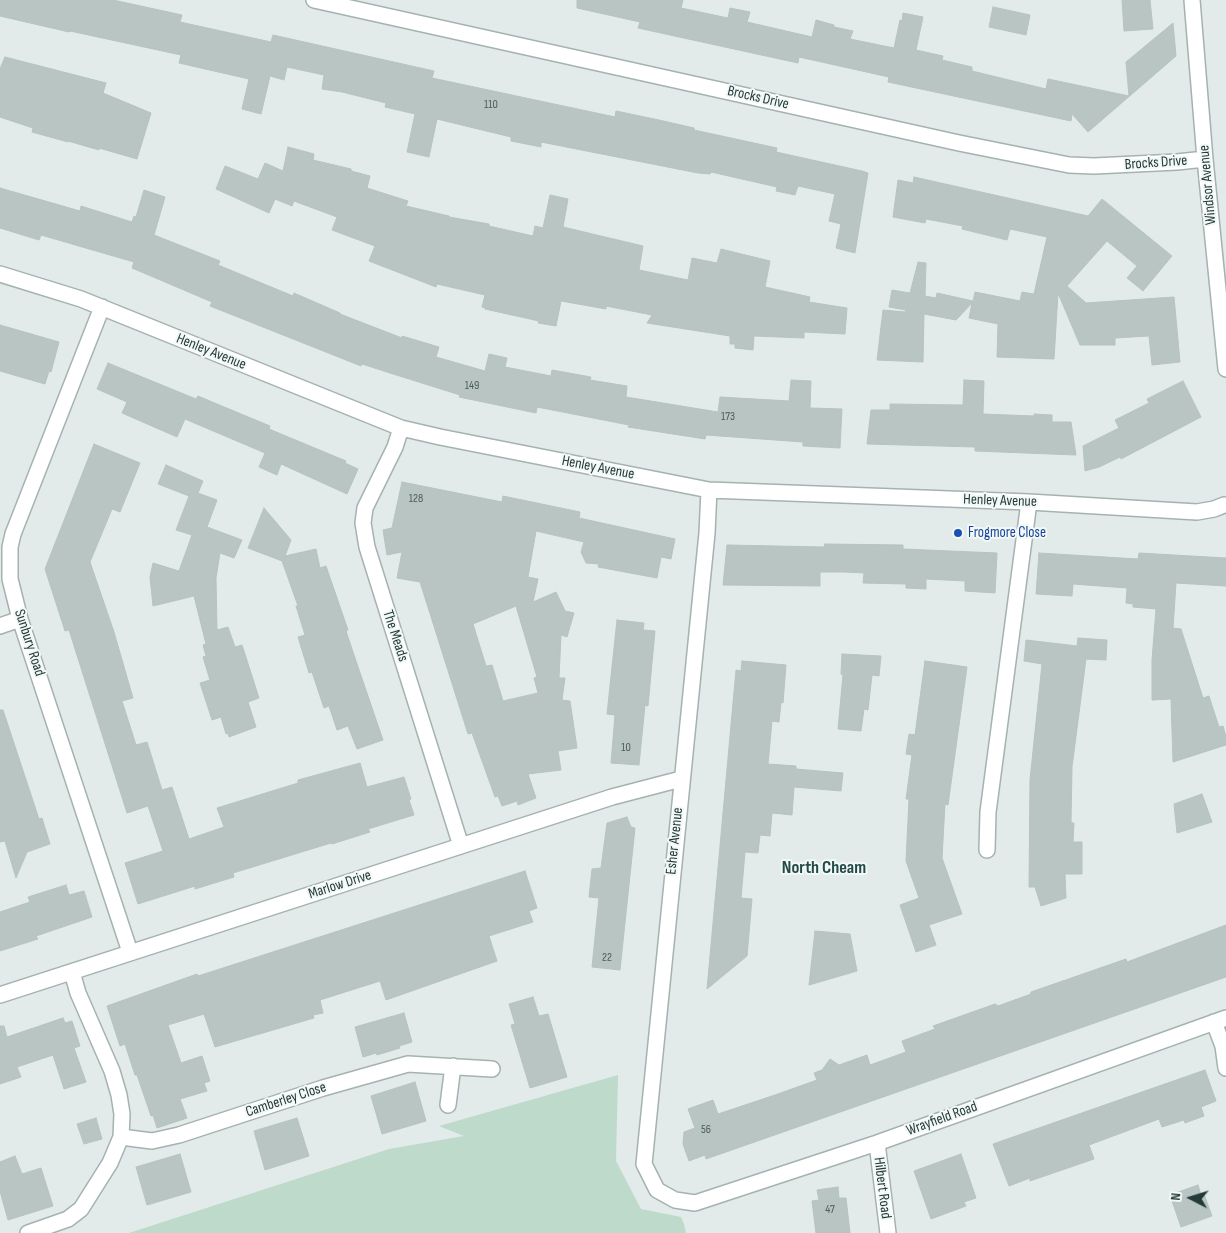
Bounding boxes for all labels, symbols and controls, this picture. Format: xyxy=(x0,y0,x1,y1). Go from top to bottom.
street label: Brocks Drive xyxy=(726,82,790,114)
house number: 110 xyxy=(484,98,498,112)
street label: Windsor Avenue xyxy=(1196,144,1220,226)
street label: Brocks Drive xyxy=(1124,152,1188,174)
street label: Henley Avenue xyxy=(173,330,249,374)
house number: 149 xyxy=(465,379,479,393)
house number: 173 xyxy=(721,410,735,424)
street label: Henley Avenue xyxy=(560,452,636,484)
street label: Henley Avenue xyxy=(963,491,1037,511)
house number: 128 xyxy=(409,492,423,506)
place label: Frogmore Close xyxy=(968,524,1046,542)
marker: Frogmore Close xyxy=(952,527,964,539)
street label: Sunbury Road xyxy=(10,607,48,679)
street label: The Meads xyxy=(378,608,412,664)
house number: 10 xyxy=(621,741,631,755)
street label: Esher Avenue xyxy=(663,807,687,875)
district label: North Cheam xyxy=(782,857,866,879)
street label: Marlow Drive xyxy=(306,866,374,904)
house number: 22 xyxy=(602,951,612,965)
street label: Camberley Close xyxy=(243,1079,329,1121)
street label: Wrayfield Road xyxy=(904,1098,980,1140)
house number: 56 xyxy=(701,1123,711,1137)
street label: Hilbert Road xyxy=(869,1156,895,1220)
north arrow xyxy=(1166,1173,1216,1223)
text: N xyxy=(1167,1192,1184,1201)
house number: 47 xyxy=(825,1203,835,1217)

